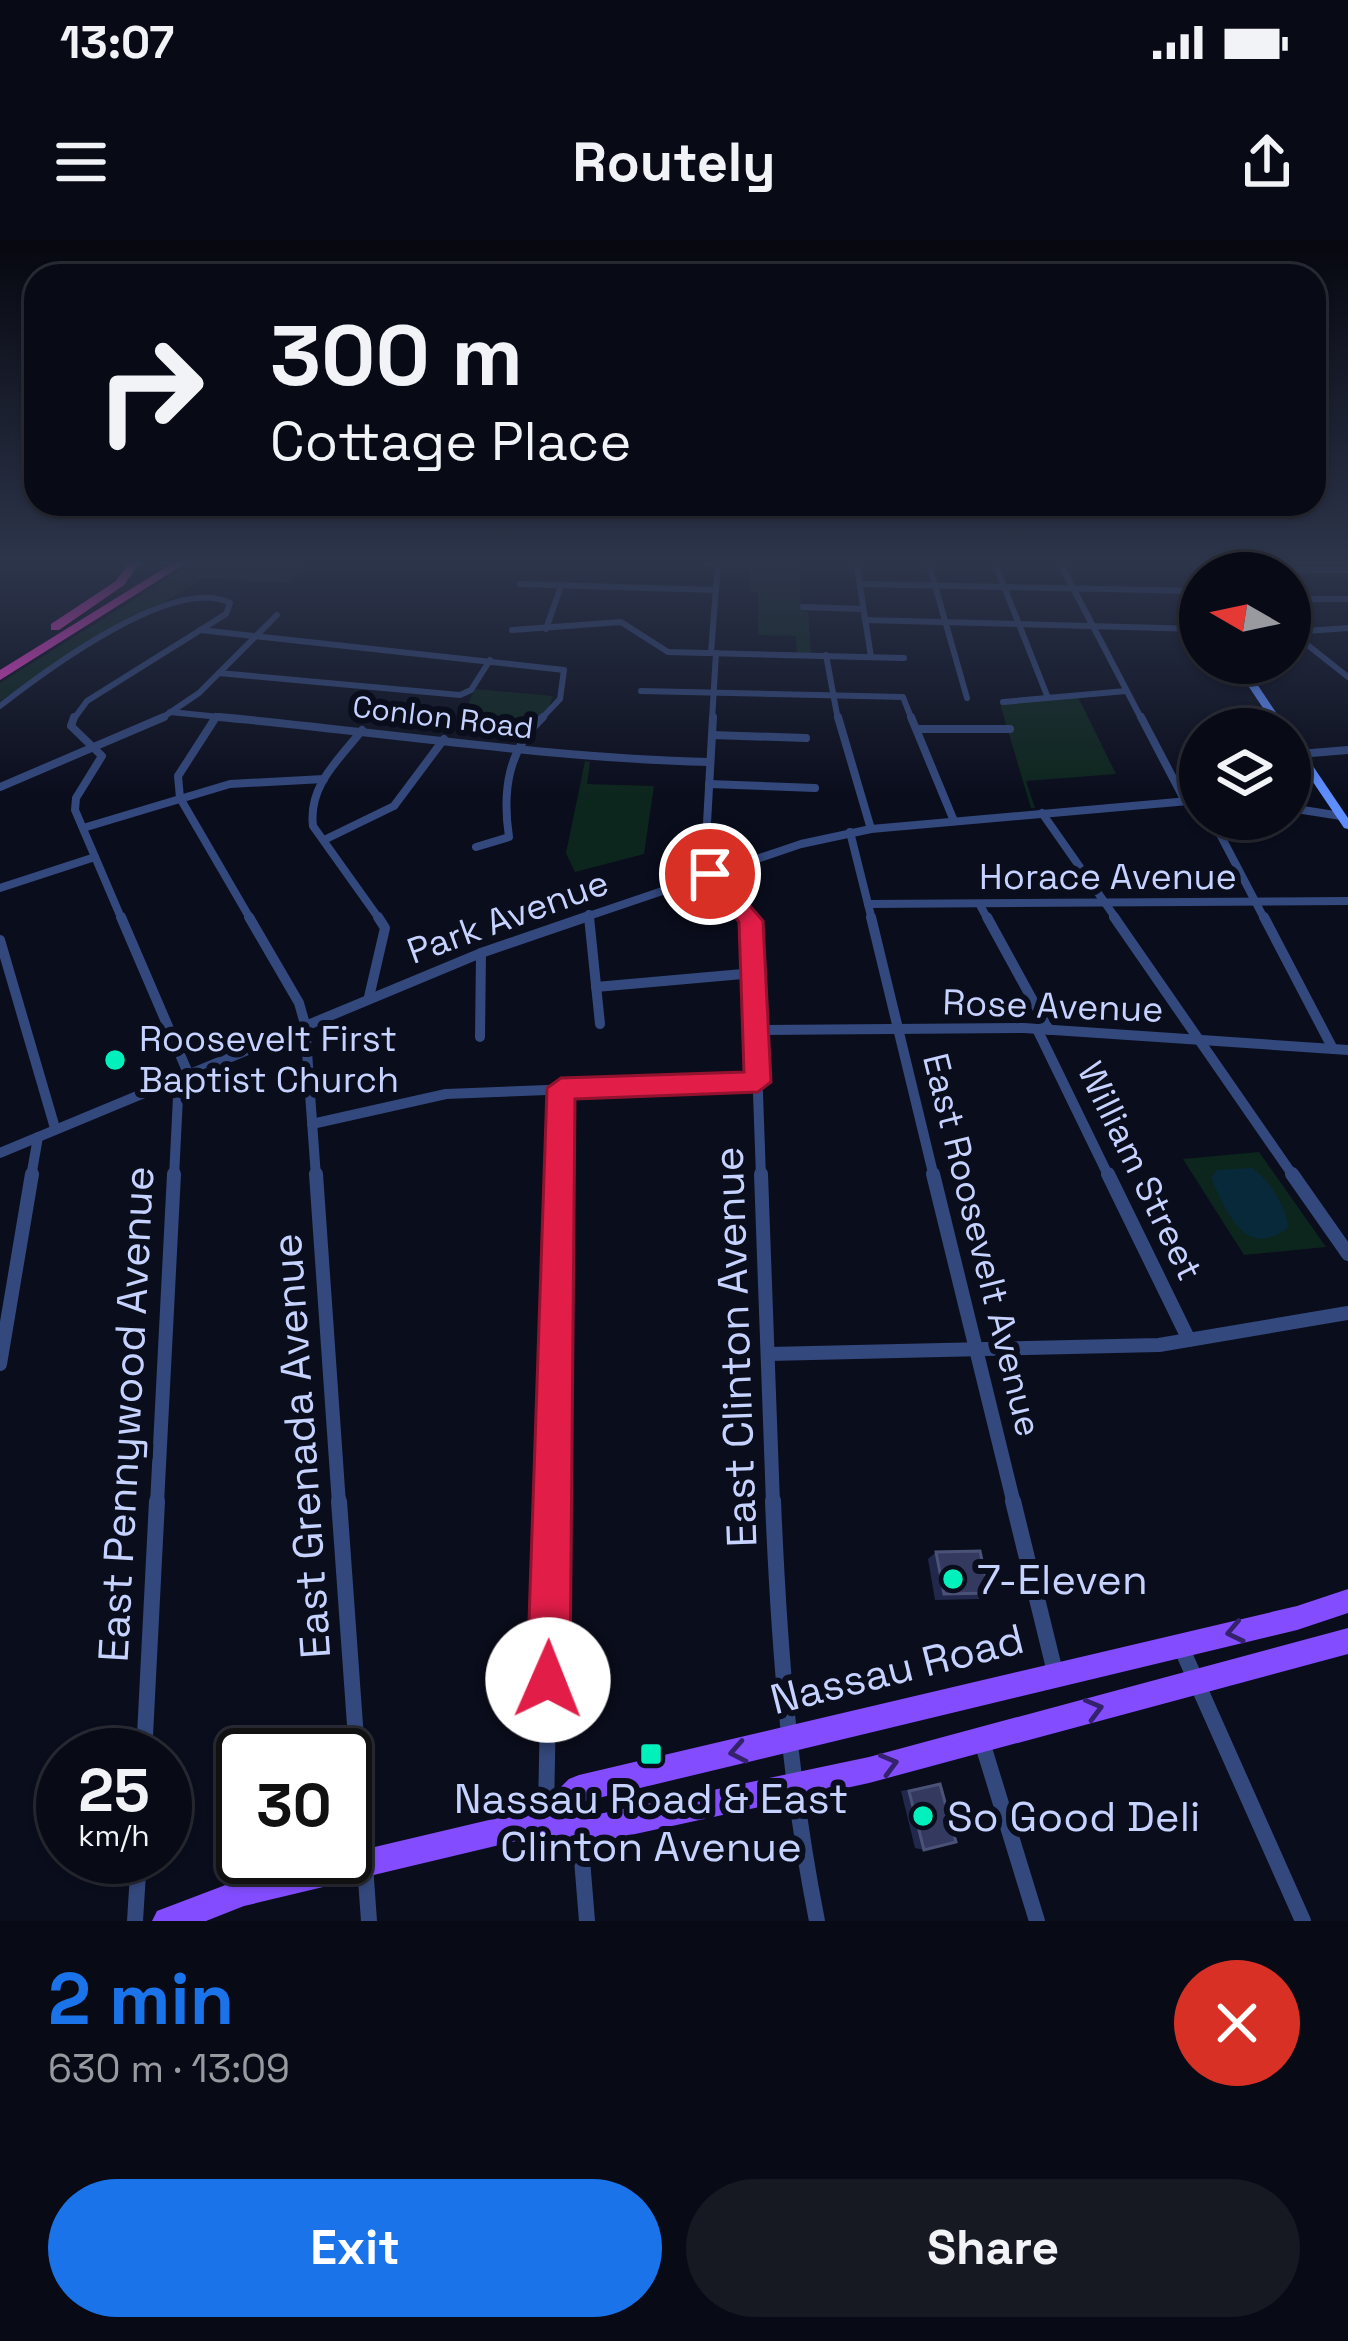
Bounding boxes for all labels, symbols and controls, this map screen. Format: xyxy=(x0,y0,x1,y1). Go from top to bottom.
text: 13:07 xyxy=(60,14,174,71)
text: Routely xyxy=(573,128,775,197)
icon: menu xyxy=(48,129,114,195)
icon: share xyxy=(1234,129,1300,195)
text: 300 m xyxy=(270,302,523,410)
icon: right xyxy=(72,312,228,468)
text: Cottage Place xyxy=(270,407,631,476)
north arrow xyxy=(1179,552,1311,684)
map controls xyxy=(1179,552,1311,840)
street label: Conlon Road xyxy=(350,687,536,747)
button: layers xyxy=(1179,708,1311,840)
pin xyxy=(659,823,761,925)
icon: arrive xyxy=(677,841,743,907)
street label: Horace Avenue xyxy=(979,854,1237,900)
street label: Park Avenue xyxy=(401,859,615,975)
street label: Rose Avenue xyxy=(942,979,1164,1033)
place label: Roosevelt First Baptist Church xyxy=(139,1016,399,1103)
marker: Roosevelt First Baptist Church xyxy=(102,1047,128,1073)
street label: East Roosevelt Avenue xyxy=(912,1049,1052,1441)
street label: William Street xyxy=(1067,1054,1213,1288)
street label: East Clinton Avenue xyxy=(702,1146,768,1548)
street label: East Pennywood Avenue xyxy=(87,1165,165,1663)
street label: East Grenada Avenue xyxy=(260,1232,342,1660)
place label: 7-Eleven xyxy=(977,1553,1148,1606)
marker: 7-Eleven xyxy=(940,1566,966,1592)
street label: Nassau Road xyxy=(765,1612,1029,1726)
position arrow xyxy=(485,1617,611,1743)
one-way arrow xyxy=(1226,1619,1246,1644)
one-way arrow xyxy=(1083,1699,1104,1724)
speed limit sign: 30 xyxy=(216,1728,372,1884)
one-way arrow xyxy=(728,1738,748,1764)
marker: Nassau Road & East Clinton Avenue xyxy=(638,1741,664,1767)
text: 25 xyxy=(78,1752,150,1829)
one-way arrow xyxy=(878,1754,898,1779)
place label: Nassau Road & East Clinton Avenue xyxy=(454,1772,848,1873)
place label: So Good Deli xyxy=(947,1790,1200,1843)
marker: So Good Deli xyxy=(910,1803,936,1829)
text: km/h xyxy=(78,1816,150,1855)
text: 2 min xyxy=(48,1953,234,2045)
button: close xyxy=(1174,1960,1300,2086)
text: 630 m · 13:09 xyxy=(48,2044,290,2093)
button: Exit xyxy=(48,2179,662,2317)
button: Share xyxy=(686,2179,1300,2317)

